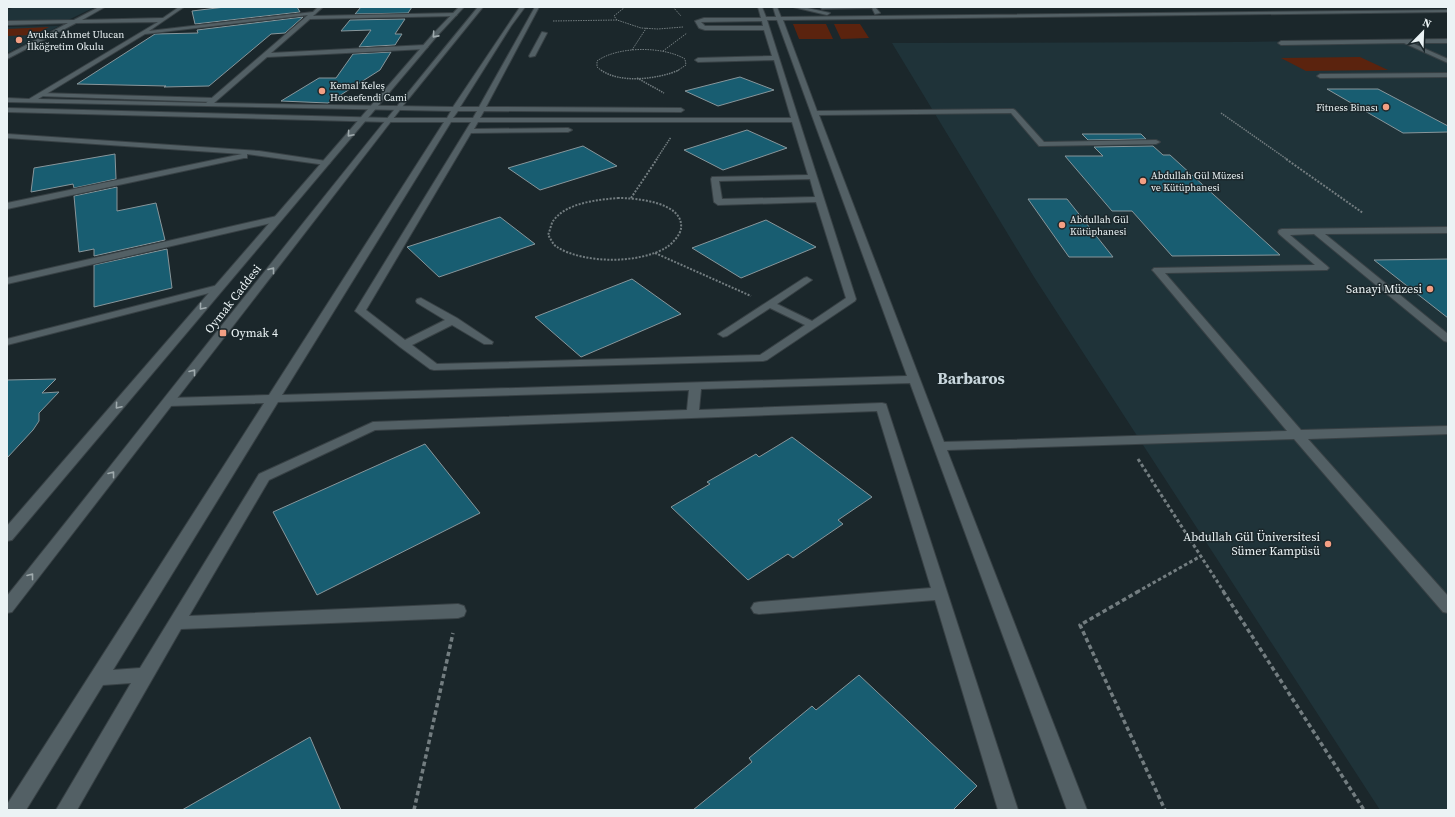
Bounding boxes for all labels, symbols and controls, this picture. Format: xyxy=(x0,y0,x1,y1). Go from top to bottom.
north arrow xyxy=(1403,12,1443,52)
text: N xyxy=(1420,15,1433,32)
place label: Avukat Ahmet Ulucan İlköğretim Okulu xyxy=(27,28,124,53)
one-way arrow xyxy=(433,31,440,38)
marker: Avukat Ahmet Ulucan İlköğretim Okulu xyxy=(14,35,24,45)
place label: Kemal Keleş Hocaefendi Cami xyxy=(330,79,407,104)
marker: Kemal Keleş Hocaefendi Cami xyxy=(317,86,327,96)
place label: Fitness Binası xyxy=(1316,101,1378,114)
marker: Fitness Binası xyxy=(1381,102,1391,112)
one-way arrow xyxy=(348,130,355,137)
place label: Abdullah Gül Müzesi ve Kütüphanesi xyxy=(1151,169,1244,194)
marker: Abdullah Gül Müzesi ve Kütüphanesi xyxy=(1138,176,1148,186)
place label: Abdullah Gül Kütüphanesi xyxy=(1070,213,1129,238)
marker: Abdullah Gül Kütüphanesi xyxy=(1057,220,1067,230)
street label: Oymak Caddesi xyxy=(201,261,265,337)
one-way arrow xyxy=(268,267,275,274)
place label: Sanayi Müzesi xyxy=(1346,281,1422,297)
marker: Sanayi Müzesi xyxy=(1425,284,1435,294)
one-way arrow xyxy=(200,303,207,310)
place label: Oymak 4 xyxy=(231,325,278,341)
marker: Oymak 4 xyxy=(218,328,228,338)
district label: Barbaros xyxy=(937,367,1005,389)
one-way arrow xyxy=(188,370,195,377)
one-way arrow xyxy=(115,402,122,409)
one-way arrow xyxy=(107,472,114,479)
place label: Abdullah Gül Üniversitesi Sümer Kampüsü xyxy=(1183,529,1320,559)
marker: Abdullah Gül Üniversitesi Sümer Kampüsü xyxy=(1323,539,1333,549)
one-way arrow xyxy=(27,574,34,581)

